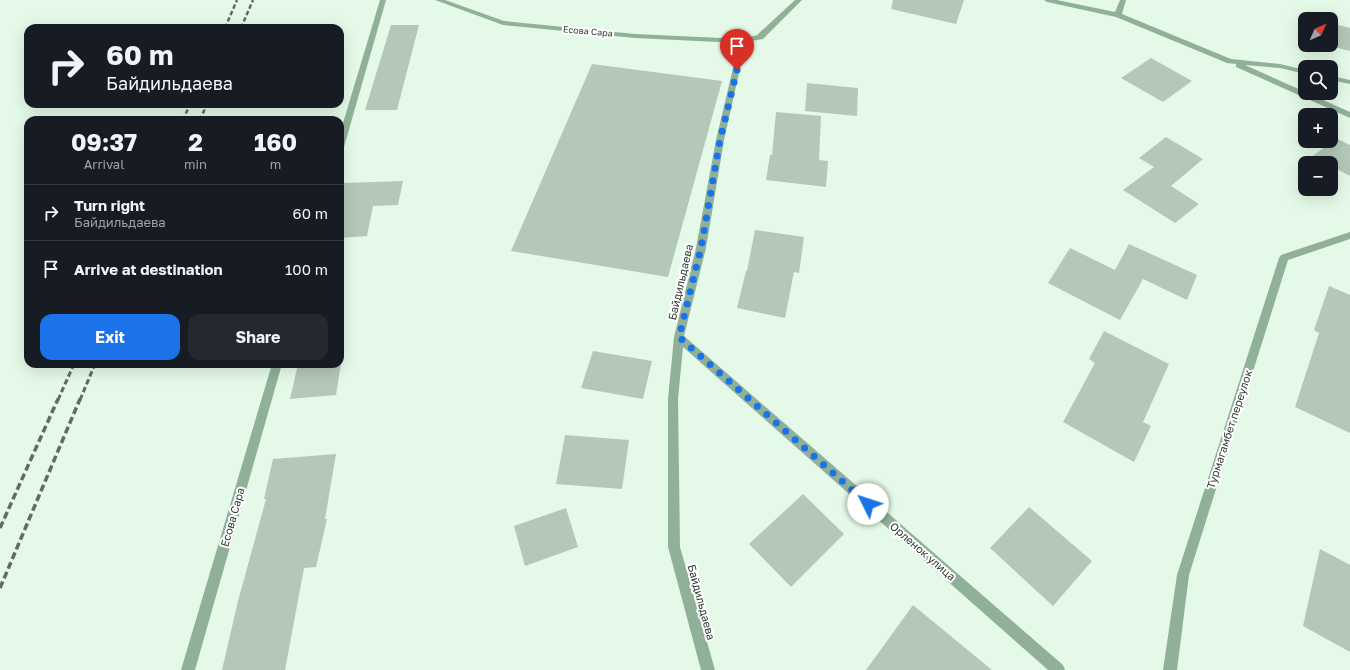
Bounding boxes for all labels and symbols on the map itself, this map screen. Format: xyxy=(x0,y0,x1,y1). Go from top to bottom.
north arrow xyxy=(1298,12,1338,52)
street label: Есова Сара xyxy=(563,23,613,39)
pin xyxy=(720,29,754,70)
street label: Байдильдаева xyxy=(665,243,695,321)
street label: Турмагамбет переулок xyxy=(1204,367,1255,490)
position arrow xyxy=(847,483,889,525)
street label: Есова Сара xyxy=(217,486,247,548)
street label: Орленок улица xyxy=(888,519,958,583)
street label: Байдильдаева xyxy=(686,563,718,641)

